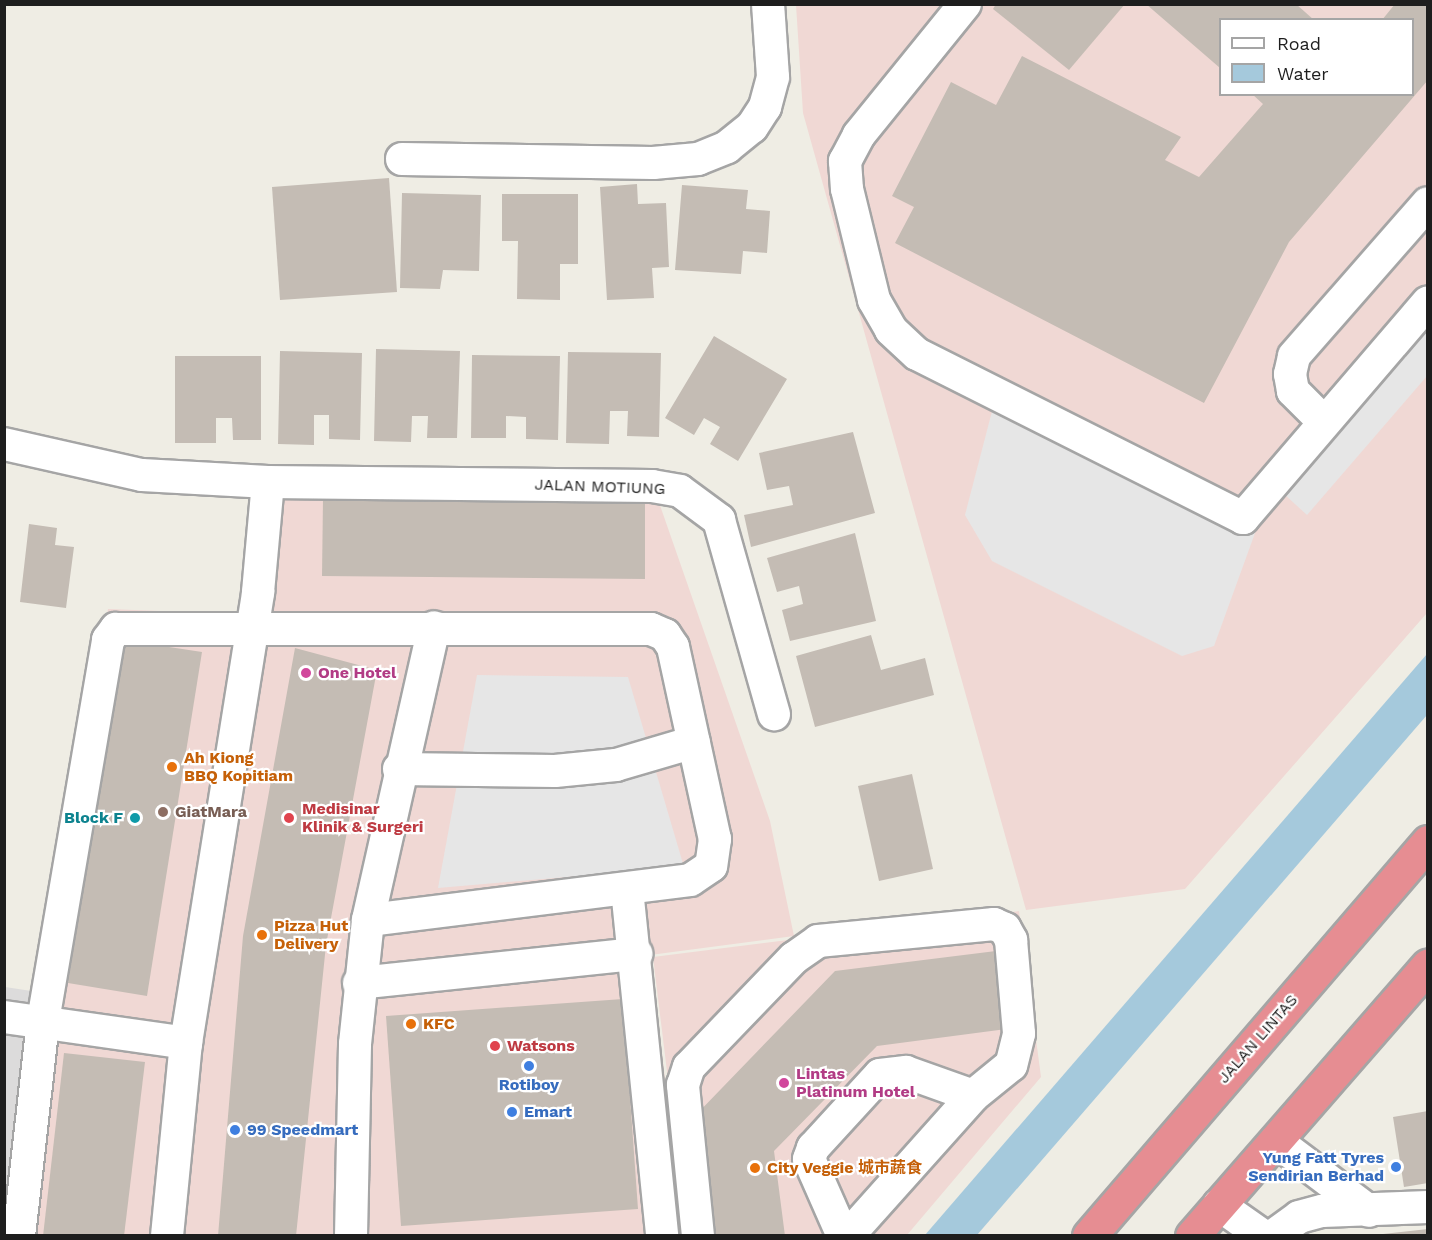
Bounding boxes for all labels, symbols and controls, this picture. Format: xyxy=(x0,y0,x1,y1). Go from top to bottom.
legend xyxy=(1219,18,1414,96)
text: Road xyxy=(1277,33,1321,54)
text: Water xyxy=(1277,63,1329,84)
street label: JALAN MOTIUNG xyxy=(534,475,666,499)
place label: One Hotel xyxy=(318,663,396,683)
marker: One Hotel xyxy=(299,666,313,680)
place label: Ah Kiong BBQ Kopitiam xyxy=(184,748,293,786)
marker: Ah Kiong BBQ Kopitiam xyxy=(165,760,179,774)
place label: Medisinar Klinik & Surgeri xyxy=(302,799,424,837)
place label: GiatMara xyxy=(175,802,247,822)
marker: GiatMara xyxy=(156,805,170,819)
place label: Block F xyxy=(64,808,123,828)
marker: Medisinar Klinik & Surgeri xyxy=(280,809,298,827)
marker: Block F xyxy=(128,811,142,825)
place label: Pizza Hut Delivery xyxy=(274,916,348,954)
marker: Pizza Hut Delivery xyxy=(255,928,269,942)
street label: JALAN LINTAS xyxy=(1214,991,1302,1087)
place label: KFC xyxy=(423,1014,455,1034)
marker: KFC xyxy=(404,1017,418,1031)
place label: Watsons xyxy=(507,1036,575,1056)
marker: Watsons xyxy=(488,1039,502,1053)
marker: Rotiboy xyxy=(522,1059,536,1073)
place label: Lintas Platinum Hotel xyxy=(796,1064,915,1102)
place label: Rotiboy xyxy=(499,1075,559,1095)
marker: Lintas Platinum Hotel xyxy=(777,1076,791,1090)
place label: Emart xyxy=(524,1102,572,1122)
marker: Emart xyxy=(505,1105,519,1119)
place label: 99 Speedmart xyxy=(247,1120,358,1140)
marker: 99 Speedmart xyxy=(228,1123,242,1137)
place label: Yung Fatt Tyres Sendirian Berhad xyxy=(1248,1148,1384,1186)
place label: City Veggie 城市蔬食 xyxy=(767,1158,923,1178)
marker: Yung Fatt Tyres Sendirian Berhad xyxy=(1389,1160,1403,1174)
marker: City Veggie 城市蔬食 xyxy=(748,1161,762,1175)

